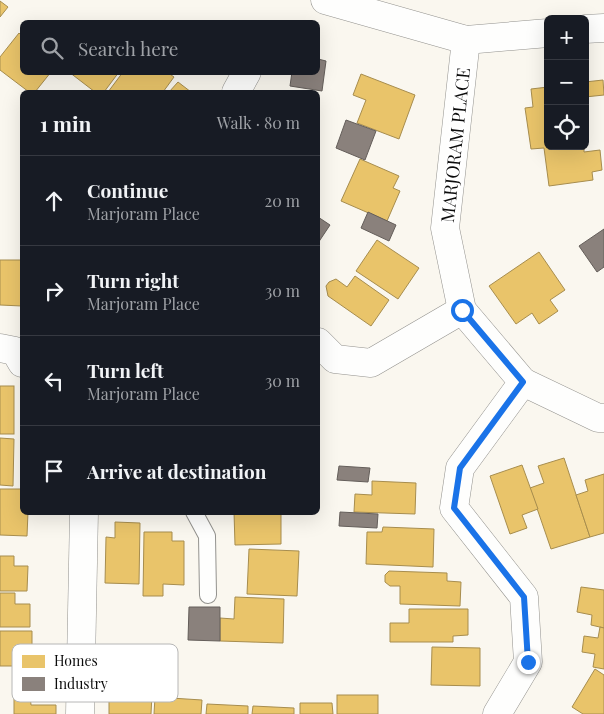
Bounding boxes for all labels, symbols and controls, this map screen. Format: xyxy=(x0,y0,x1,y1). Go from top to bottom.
map controls xyxy=(544,15,589,150)
button: + xyxy=(544,15,589,60)
search box xyxy=(20,20,320,75)
icon: search xyxy=(38,34,66,62)
text: Search here xyxy=(78,35,178,61)
button: − xyxy=(544,60,589,105)
street label: MARJORAM PLACE xyxy=(435,66,475,224)
button: locate xyxy=(544,105,589,150)
text: 1 min xyxy=(40,109,91,137)
text: Walk · 80 m xyxy=(217,112,300,133)
text: Continue xyxy=(87,177,168,203)
icon: ahead xyxy=(40,187,68,215)
text: 20 m xyxy=(265,190,300,211)
text: Marjoram Place xyxy=(87,203,200,224)
text: Turn right xyxy=(87,267,179,293)
icon: right xyxy=(40,277,68,305)
text: 30 m xyxy=(265,280,300,301)
text: Marjoram Place xyxy=(87,293,200,314)
route start xyxy=(451,299,474,322)
text: Turn left xyxy=(87,357,164,383)
icon: left xyxy=(40,367,68,395)
text: 30 m xyxy=(265,370,300,391)
text: Marjoram Place xyxy=(87,383,200,404)
icon: arrive xyxy=(40,457,68,485)
text: Arrive at destination xyxy=(87,458,267,484)
legend xyxy=(12,644,178,702)
text: Homes xyxy=(54,651,98,670)
route end xyxy=(517,651,540,674)
text: Industry xyxy=(54,674,108,693)

